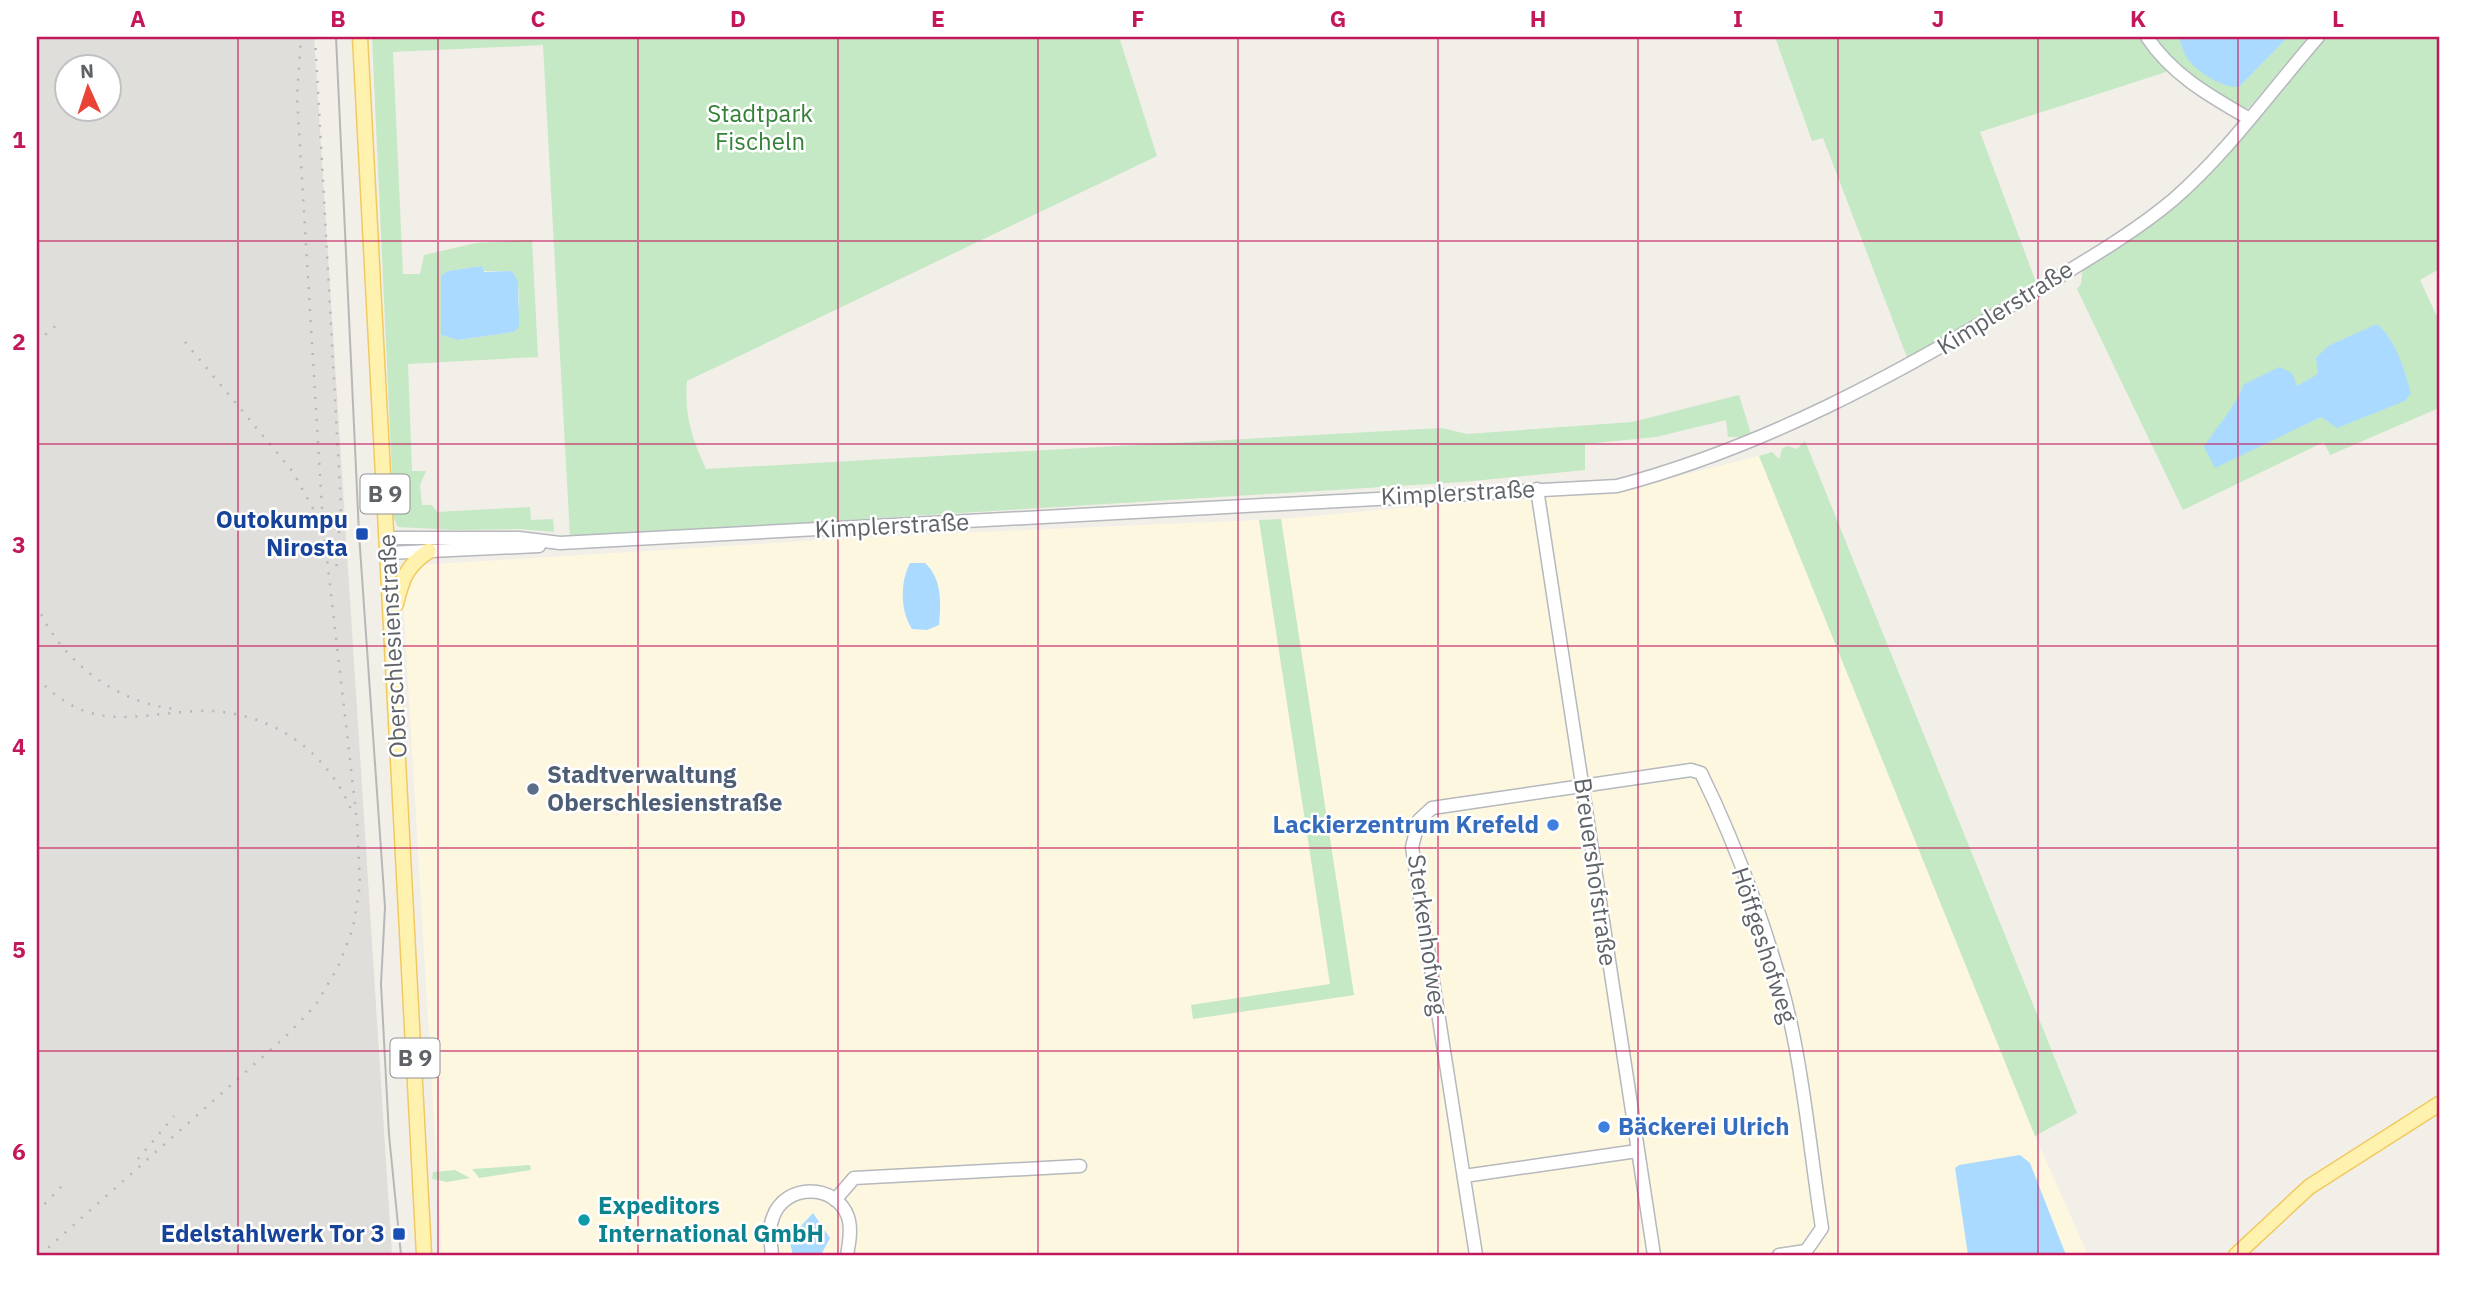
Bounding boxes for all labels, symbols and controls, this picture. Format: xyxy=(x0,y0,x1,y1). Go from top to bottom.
text: A xyxy=(130,3,146,33)
text: B xyxy=(330,3,346,33)
text: C xyxy=(531,3,546,33)
text: D xyxy=(730,3,746,33)
text: E xyxy=(931,3,945,33)
text: F xyxy=(1131,3,1145,33)
text: G xyxy=(1330,3,1346,33)
text: H xyxy=(1530,3,1546,33)
text: I xyxy=(1733,3,1743,33)
text: J xyxy=(1932,3,1944,33)
text: K xyxy=(2130,3,2146,33)
text: L xyxy=(2332,3,2344,33)
north arrow xyxy=(52,52,122,122)
text: N xyxy=(80,59,95,83)
park label: Stadtpark Fischeln xyxy=(707,97,813,157)
text: 1 xyxy=(12,124,26,154)
street label: Kimplerstraße xyxy=(1930,253,2079,362)
text: 2 xyxy=(12,326,26,356)
street label: Kimplerstraße xyxy=(1380,472,1536,512)
road number: B 9 xyxy=(360,474,410,514)
place label: Outokumpu Nirosta xyxy=(216,503,348,563)
street label: Kimplerstraße xyxy=(814,505,970,545)
marker: Outokumpu Nirosta xyxy=(354,526,370,542)
text: 3 xyxy=(12,529,26,559)
street label: Oberschlesienstraße xyxy=(370,533,414,759)
text: 4 xyxy=(12,731,26,761)
place label: Stadtverwaltung Oberschlesienstraße xyxy=(547,758,783,818)
street label: Breuershofstraße xyxy=(1567,776,1625,968)
marker: Stadtverwaltung Oberschlesienstraße xyxy=(525,781,541,797)
place label: Lackierzentrum Krefeld xyxy=(1273,808,1539,840)
marker: Lackierzentrum Krefeld xyxy=(1545,817,1561,833)
street label: Sterkenhofweg xyxy=(1401,852,1455,1018)
street label: Höffgeshofweg xyxy=(1725,863,1805,1027)
text: 5 xyxy=(12,934,26,964)
road number: B 9 xyxy=(390,1038,440,1078)
place label: Bäckerei Ulrich xyxy=(1618,1110,1790,1142)
marker: Bäckerei Ulrich xyxy=(1596,1119,1612,1135)
text: 6 xyxy=(12,1136,26,1166)
place label: Expeditors International GmbH xyxy=(598,1189,824,1249)
marker: Expeditors International GmbH xyxy=(576,1212,592,1228)
place label: Edelstahlwerk Tor 3 xyxy=(161,1217,385,1249)
marker: Edelstahlwerk Tor 3 xyxy=(391,1226,407,1242)

